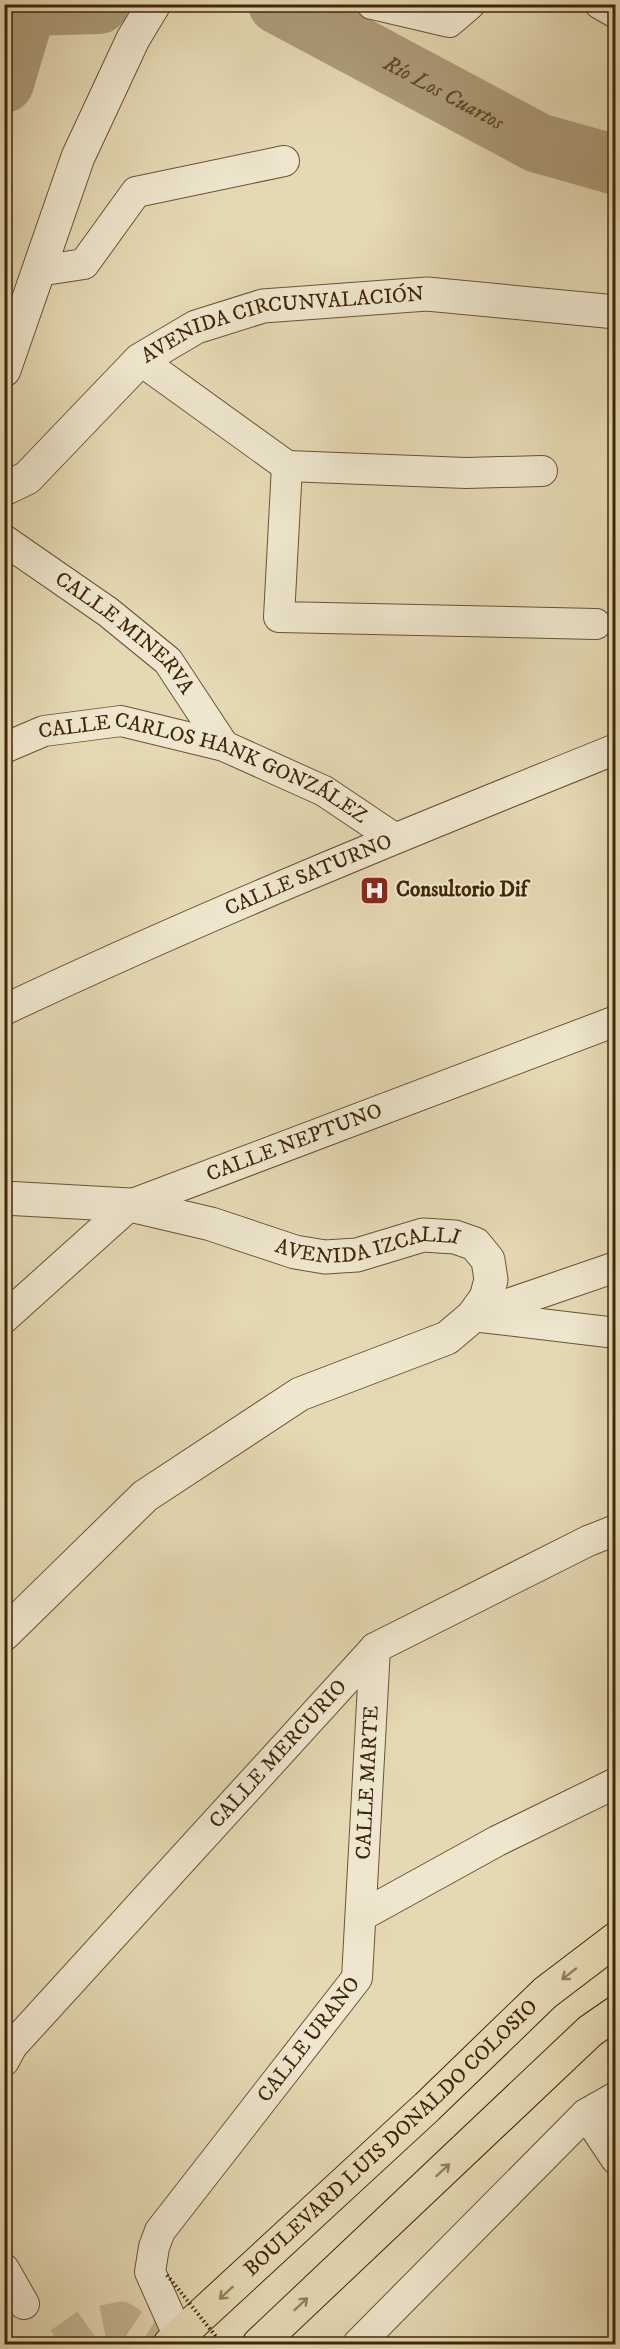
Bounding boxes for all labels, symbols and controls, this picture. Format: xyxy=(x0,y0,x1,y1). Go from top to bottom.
water label: Río Los Cuartos xyxy=(378,49,510,136)
street label: AVENIDA CIRCUNVALACIÓN xyxy=(137,281,425,369)
street label: CALLE MINERVA xyxy=(50,566,200,700)
street label: CALLE CARLOS HANK GONZÁLEZ xyxy=(37,707,372,829)
street label: CALLE SATURNO xyxy=(221,828,396,922)
hospital icon: Consultorio Dif xyxy=(359,874,391,906)
place label: Consultorio Dif xyxy=(396,877,530,903)
street label: CALLE NEPTUNO xyxy=(203,1098,386,1188)
street label: AVENIDA IZCALLI xyxy=(272,1222,464,1271)
street label: CALLE MERCURIO xyxy=(204,1674,353,1834)
street label: CALLE MARTE xyxy=(350,1705,385,1860)
one-way arrow xyxy=(561,1968,577,1981)
street label: CALLE URANO xyxy=(252,1972,366,2108)
street label: BOULEVARD LUIS DONALDO COLOSIO xyxy=(239,1994,543,2282)
one-way arrow xyxy=(435,2163,450,2177)
one-way arrow xyxy=(219,2286,234,2300)
one-way arrow xyxy=(294,2297,309,2311)

